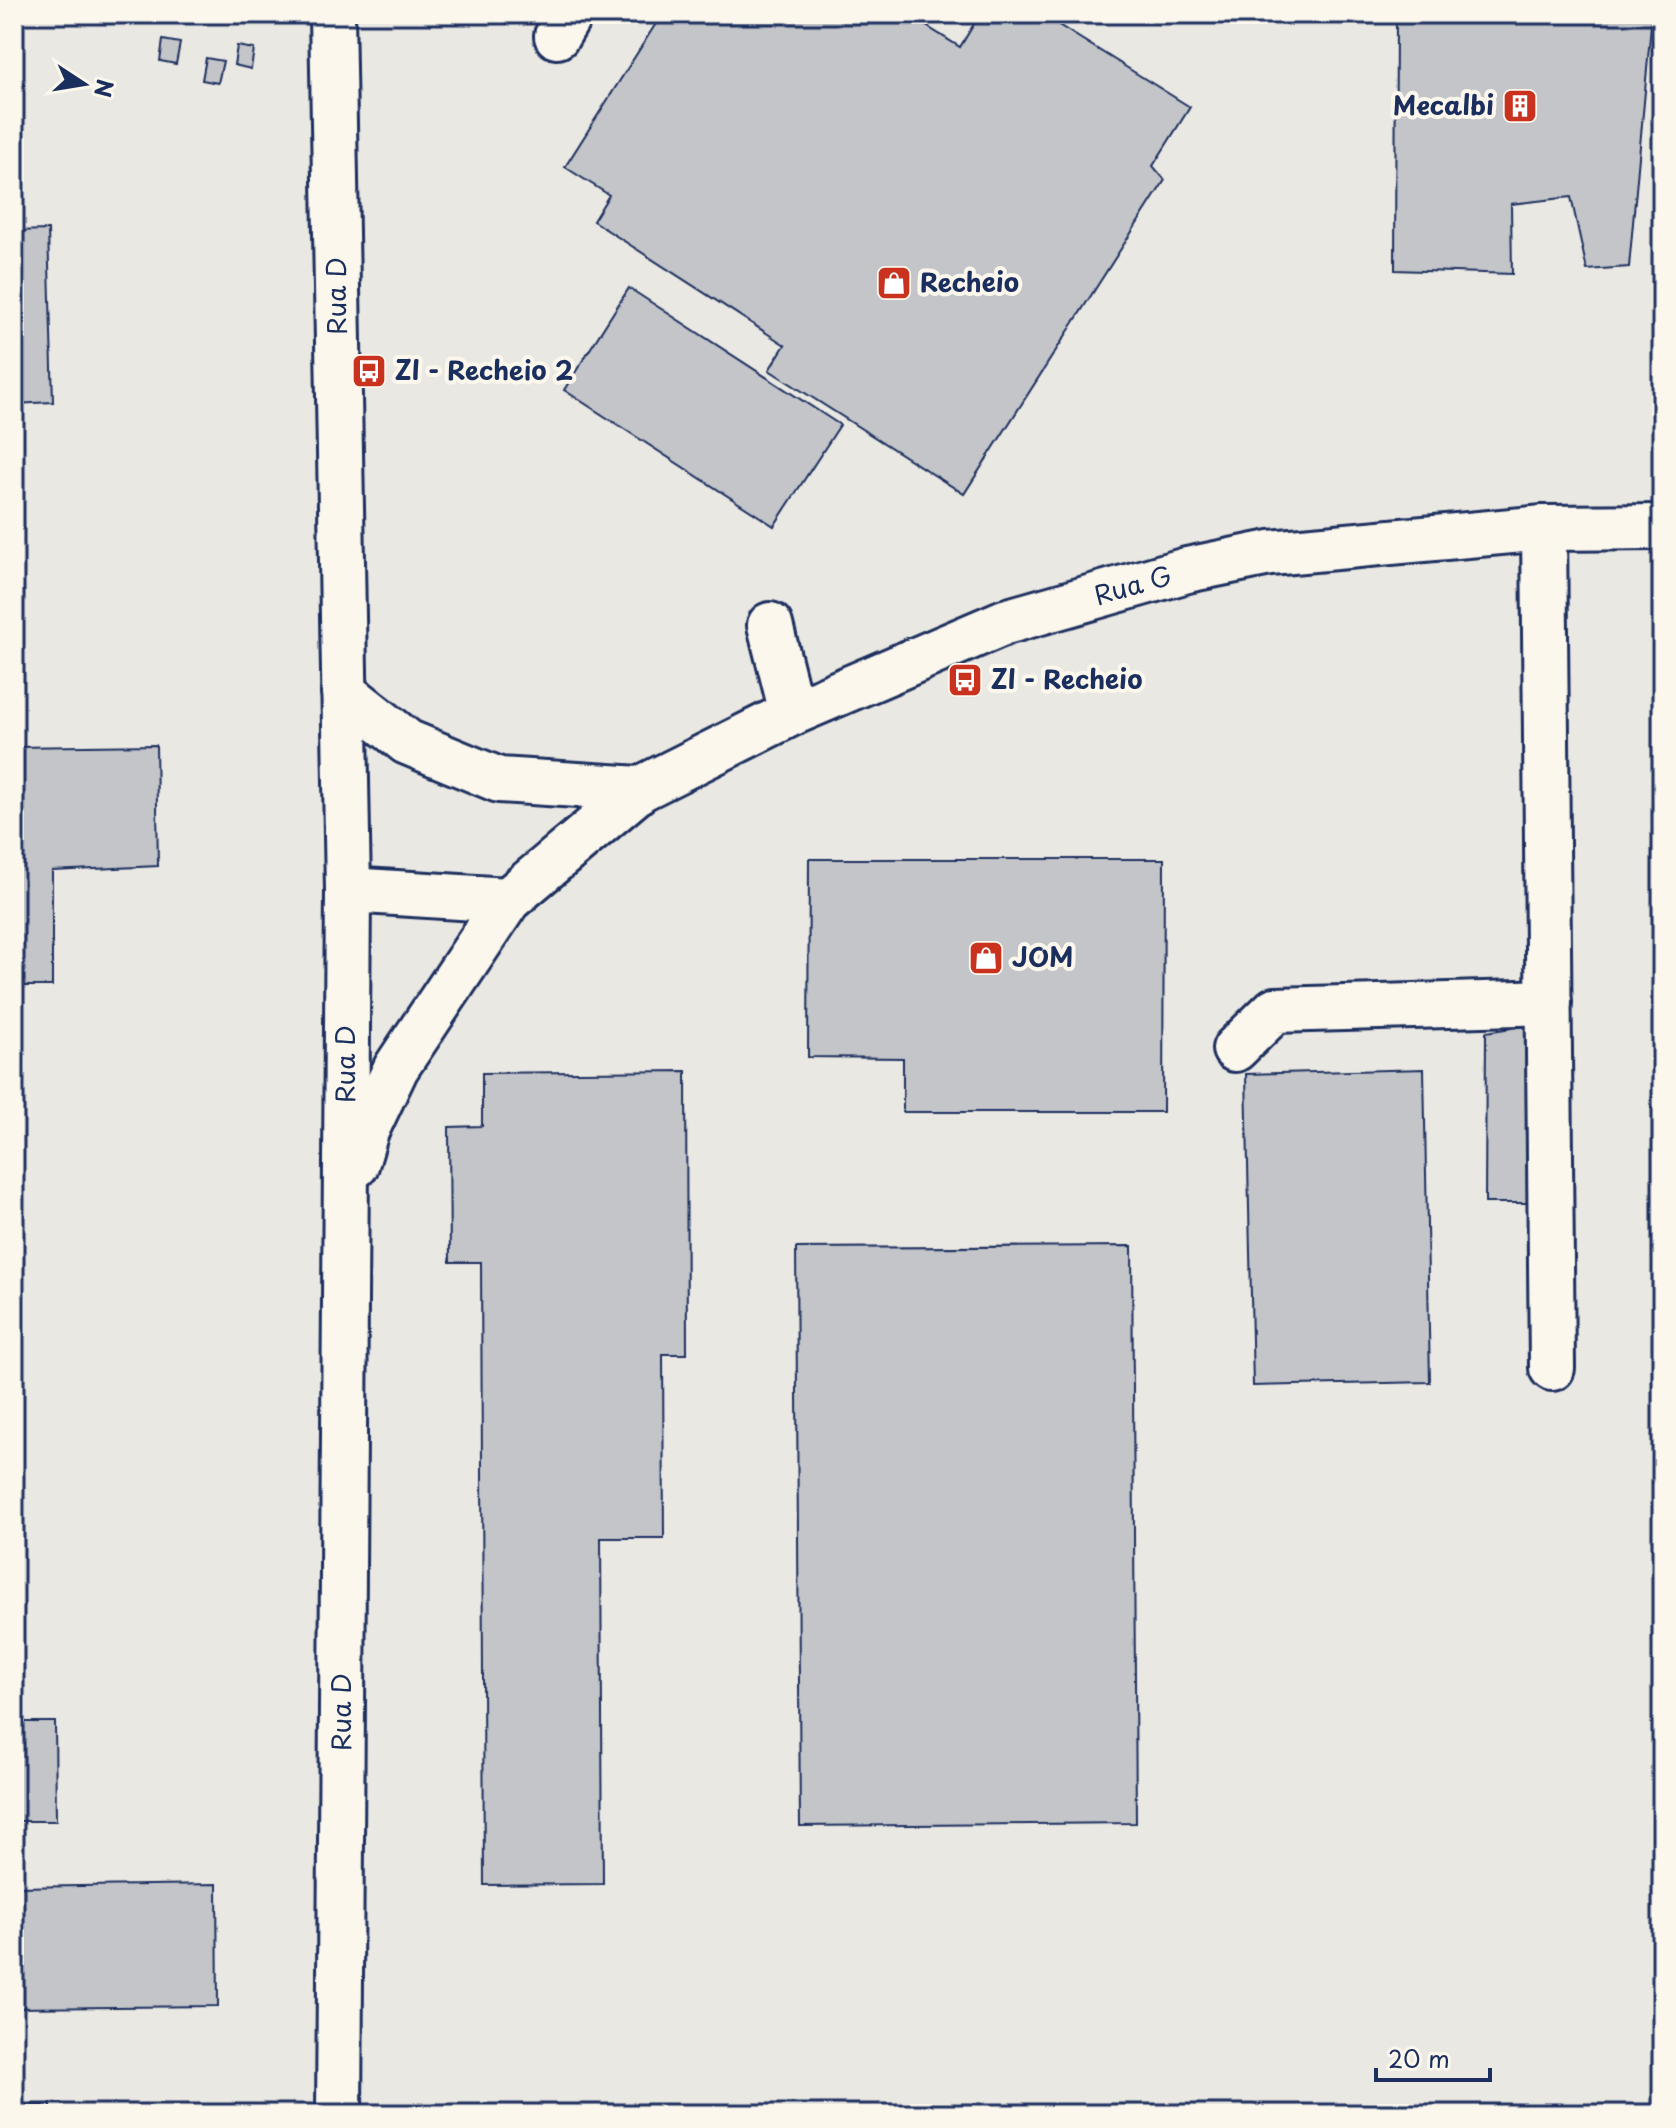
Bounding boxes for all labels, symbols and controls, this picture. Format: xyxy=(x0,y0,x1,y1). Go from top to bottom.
north arrow xyxy=(44,44,124,124)
text: N xyxy=(87,77,123,100)
place label: Mecalbi xyxy=(1393,85,1494,124)
building icon: Mecalbi xyxy=(1501,87,1539,125)
street label: Rua D xyxy=(315,257,356,335)
place label: Recheio xyxy=(920,262,1019,301)
shop icon: Recheio xyxy=(875,264,913,302)
place label: ZI - Recheio 2 xyxy=(395,350,573,389)
bus stop icon: ZI - Recheio 2 xyxy=(350,352,388,390)
street label: Rua G xyxy=(1089,555,1176,614)
place label: ZI - Recheio xyxy=(991,659,1142,698)
bus stop icon: ZI - Recheio xyxy=(946,661,984,699)
place label: JOM xyxy=(1012,937,1073,976)
shop icon: JOM xyxy=(967,939,1005,977)
street label: Rua D xyxy=(325,1025,364,1103)
street label: Rua D xyxy=(321,1673,360,1751)
scale bar xyxy=(1376,2032,1490,2082)
text: 20 m xyxy=(1388,2040,1450,2076)

